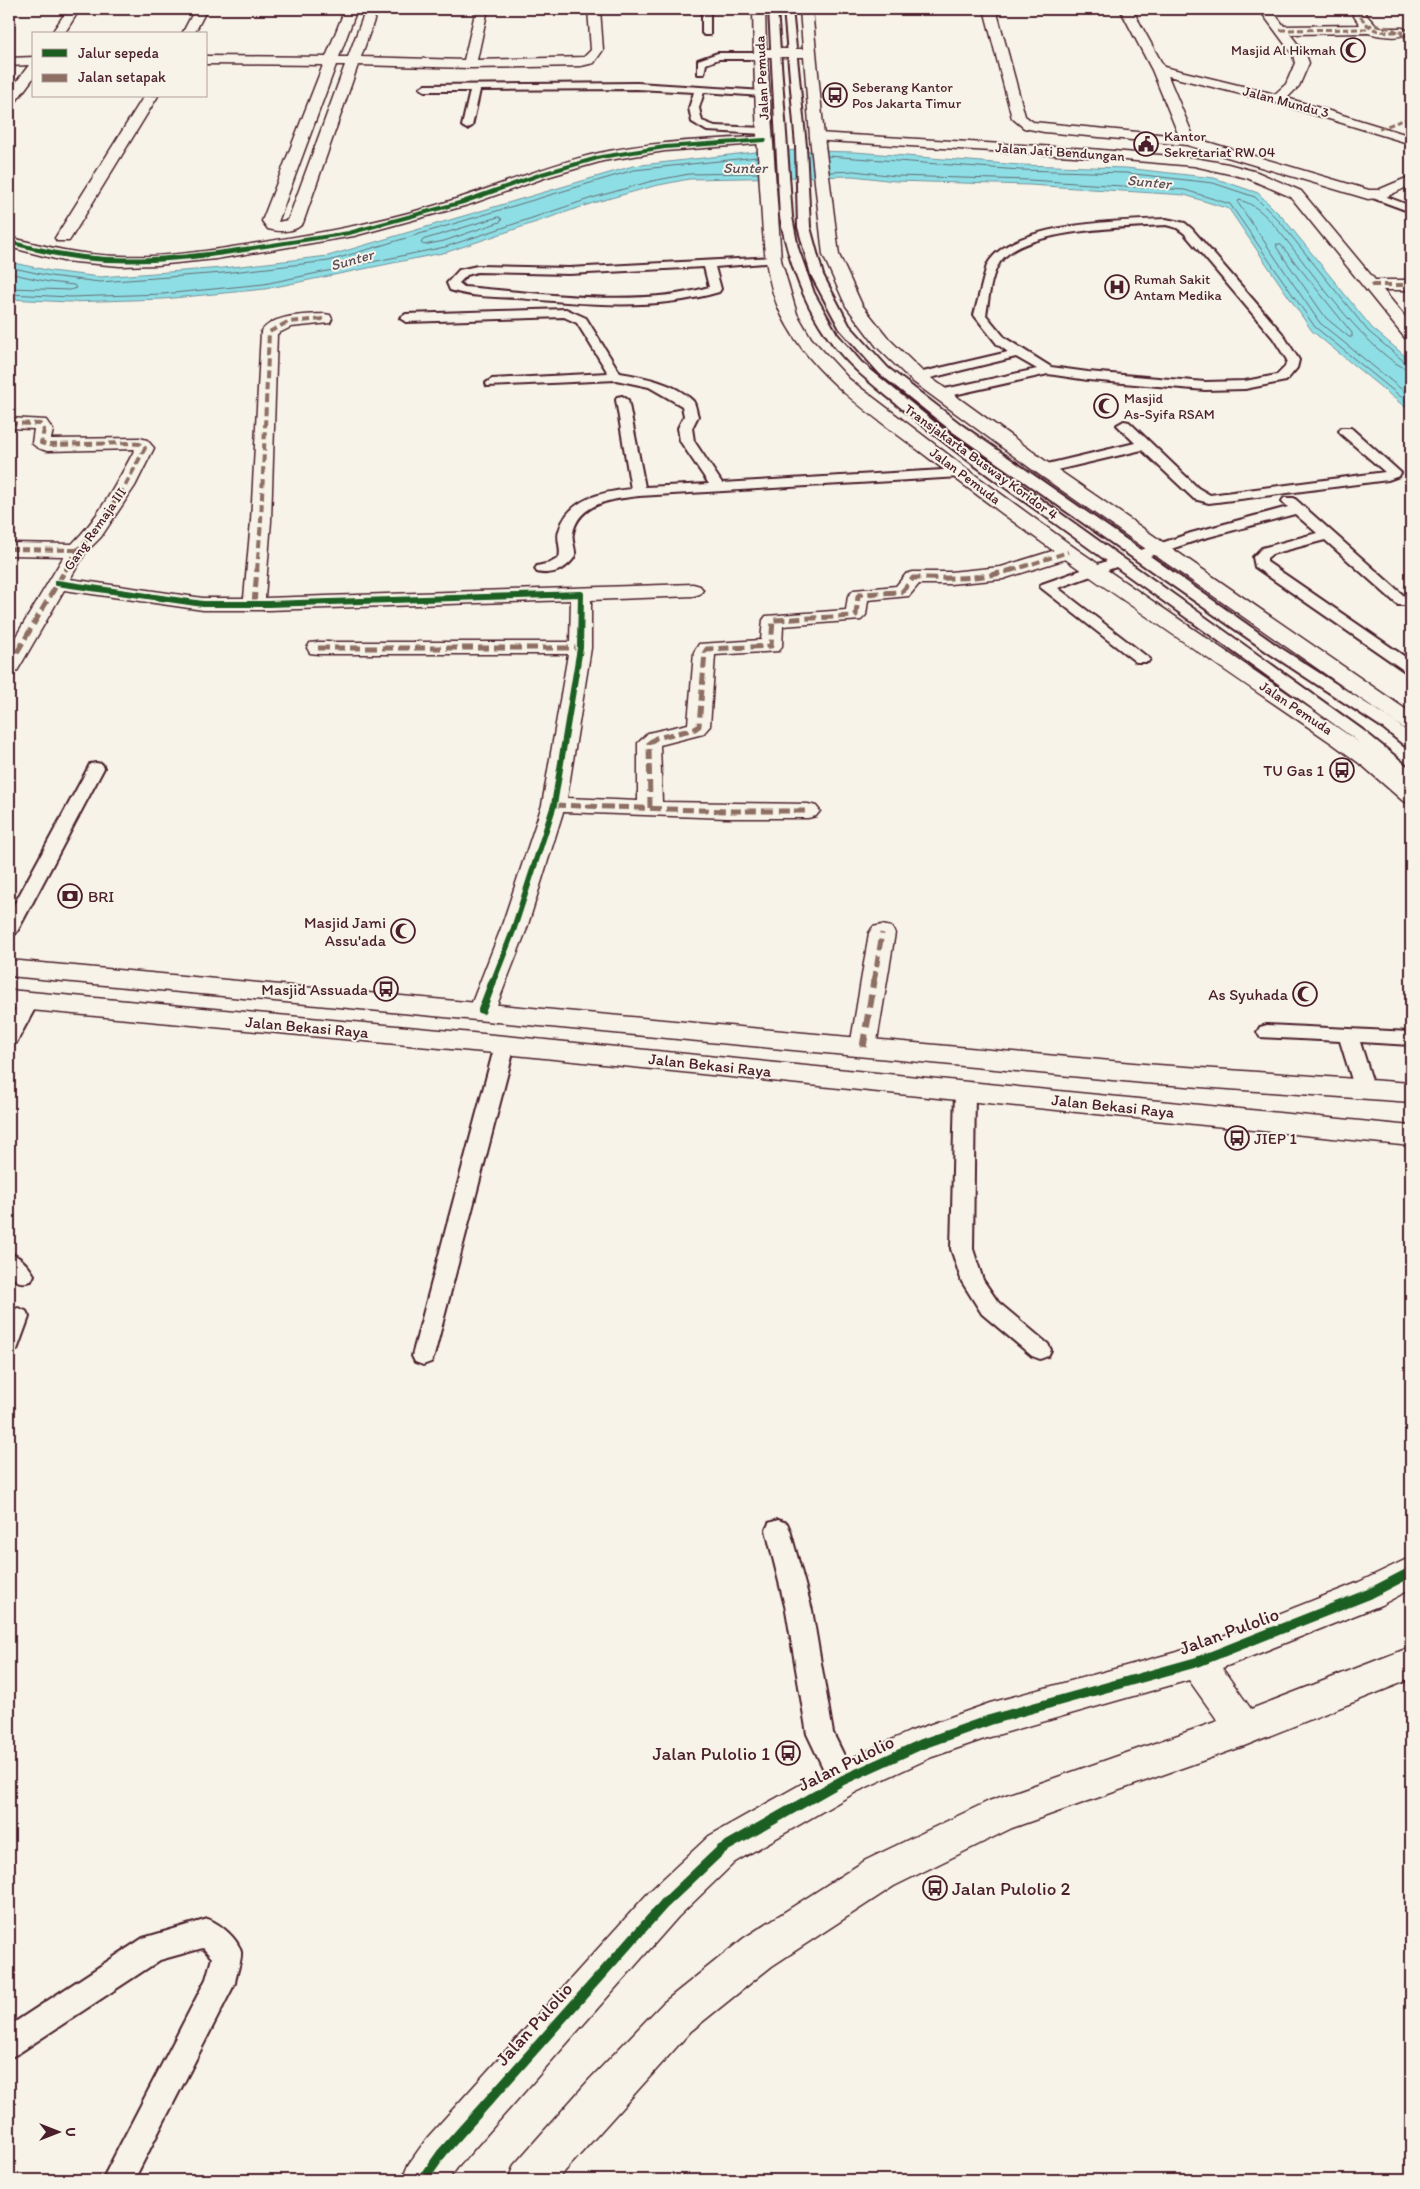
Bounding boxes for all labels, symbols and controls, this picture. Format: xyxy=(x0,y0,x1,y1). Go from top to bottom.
legend xyxy=(32,32,208,98)
street label: Jalan Pemuda xyxy=(751,35,773,120)
mosque icon: Masjid Al Hikmah xyxy=(1340,37,1366,63)
place label: Masjid Al Hikmah xyxy=(1231,42,1336,59)
text: Jalur sepeda xyxy=(78,44,159,62)
text: Jalan setapak xyxy=(78,68,166,86)
place label: Seberang Kantor Pos Jakarta Timur xyxy=(852,79,962,112)
bus stop icon: Seberang Kantor Pos Jakarta Timur xyxy=(822,82,848,108)
street label: Jalan Mundu 3 xyxy=(1241,82,1331,122)
place label: Kantor Sekretariat RW 04 xyxy=(1164,128,1276,161)
public building icon: Kantor Sekretariat RW 04 xyxy=(1133,131,1159,157)
street label: Jalan Jati Bendungan xyxy=(995,139,1126,165)
water label: Sunter xyxy=(723,159,769,177)
water label: Sunter xyxy=(1126,171,1174,193)
water label: Sunter xyxy=(328,245,378,275)
place label: Rumah Sakit Antam Medika xyxy=(1134,271,1222,304)
hospital icon: Rumah Sakit Antam Medika xyxy=(1104,274,1130,300)
place label: Masjid As-Syifa RSAM xyxy=(1124,390,1215,423)
mosque icon: Masjid As-Syifa RSAM xyxy=(1093,393,1119,419)
street label: Transjakarta Busway Koridor 4 xyxy=(901,401,1062,524)
street label: Jalan Pemuda xyxy=(926,444,1004,508)
street label: Gang Remaja III xyxy=(60,484,130,574)
street label: Jalan Pemuda xyxy=(1256,677,1336,739)
bus stop icon: TU Gas 1 xyxy=(1329,757,1355,783)
place label: TU Gas 1 xyxy=(1263,761,1325,780)
bank icon: BRI xyxy=(57,883,83,909)
place label: BRI xyxy=(88,887,114,906)
place label: Masjid Jami Assu'ada xyxy=(304,913,387,950)
mosque icon: Masjid Jami Assu'ada xyxy=(390,918,416,944)
bus stop icon: Masjid Assuada xyxy=(373,976,399,1002)
place label: Masjid Assuada xyxy=(261,980,368,999)
mosque icon: As Syuhada xyxy=(1292,981,1318,1007)
place label: As Syuhada xyxy=(1208,985,1289,1004)
street label: Jalan Bekasi Raya xyxy=(245,1012,370,1042)
street label: Jalan Bekasi Raya xyxy=(648,1049,773,1081)
street label: Jalan Bekasi Raya xyxy=(1051,1090,1176,1122)
bus stop icon: JIEP 1 xyxy=(1224,1125,1250,1151)
place label: JIEP 1 xyxy=(1254,1129,1298,1148)
street label: Jalan Pulolio xyxy=(1176,1602,1282,1660)
street label: Jalan Pulolio xyxy=(794,1730,898,1796)
bus stop icon: Jalan Pulolio 1 xyxy=(775,1740,801,1766)
place label: Jalan Pulolio 1 xyxy=(653,1742,770,1765)
bus stop icon: Jalan Pulolio 2 xyxy=(922,1875,948,1901)
place label: Jalan Pulolio 2 xyxy=(952,1877,1071,1900)
street label: Jalan Pulolio xyxy=(491,1978,577,2070)
north arrow xyxy=(32,2106,82,2156)
text: U xyxy=(62,2127,79,2137)

